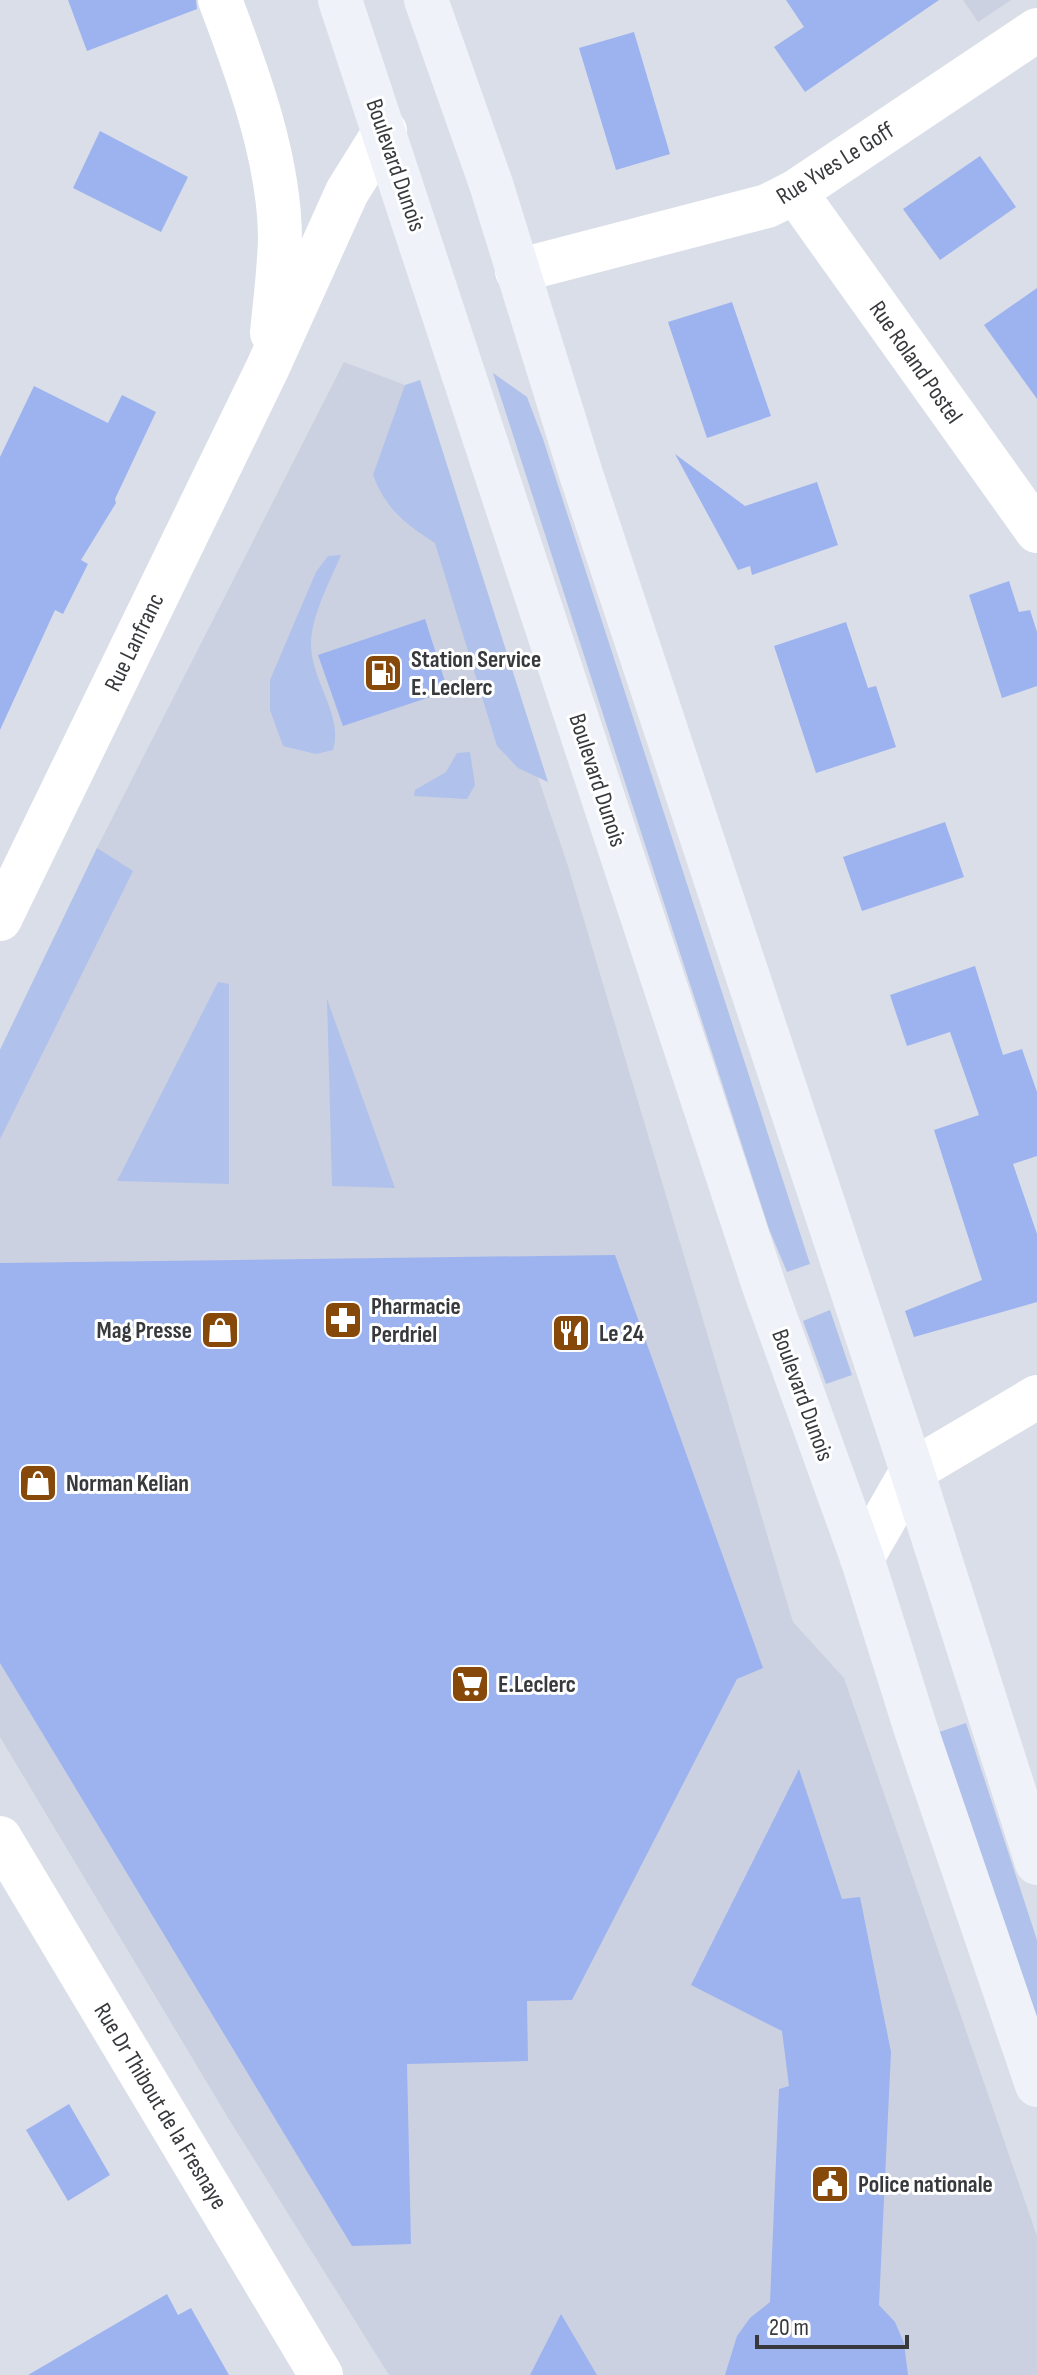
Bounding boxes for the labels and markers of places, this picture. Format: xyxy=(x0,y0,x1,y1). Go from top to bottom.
place label: Station Service E. Leclerc xyxy=(411,645,541,702)
fuel station icon: Station Service E. Leclerc xyxy=(362,652,404,694)
place label: Pharmacie Perdriel xyxy=(371,1292,461,1349)
pharmacy icon: Pharmacie Perdriel xyxy=(322,1299,364,1341)
shop icon: Mag Presse xyxy=(199,1309,241,1351)
restaurant icon: Le 24 xyxy=(550,1312,592,1354)
place label: Mag Presse xyxy=(97,1316,192,1345)
place label: Le 24 xyxy=(599,1319,644,1348)
shop icon: Norman Kelian xyxy=(17,1462,59,1504)
place label: Norman Kelian xyxy=(66,1469,189,1498)
supermarket icon: E.Leclerc xyxy=(449,1663,491,1705)
place label: E.Leclerc xyxy=(498,1670,576,1699)
public building icon: Police nationale xyxy=(809,2163,851,2205)
place label: Police nationale xyxy=(858,2170,993,2199)

